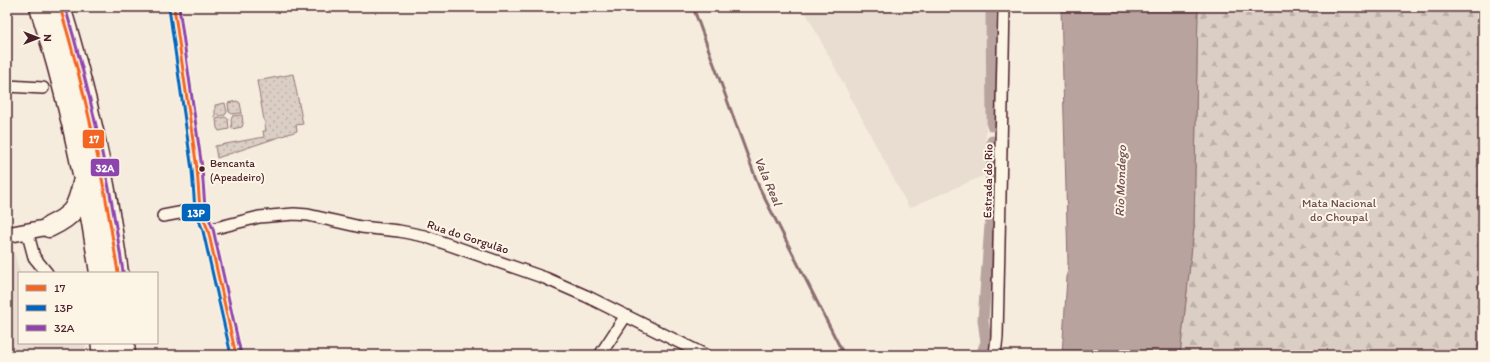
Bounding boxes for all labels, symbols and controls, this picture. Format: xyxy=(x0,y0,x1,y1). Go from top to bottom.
north arrow xyxy=(18,18,58,58)
text: N xyxy=(41,34,54,42)
line badge: 17 xyxy=(82,129,105,149)
text: 17 xyxy=(89,133,100,146)
street label: Estrada do Rio xyxy=(980,144,996,218)
water label: Rio Mondego xyxy=(1112,145,1129,217)
water label: Vala Real xyxy=(752,154,786,209)
place label: Bencanta (Apeadeiro) xyxy=(210,157,265,184)
line badge: 32A xyxy=(90,158,120,177)
text: 32A xyxy=(96,162,115,175)
marker: Bencanta (Apeadeiro) xyxy=(197,164,207,174)
park label: Mata Nacional do Choupal xyxy=(1302,196,1377,224)
line badge: 13P xyxy=(181,203,211,222)
text: 13P xyxy=(187,207,205,220)
street label: Rua do Gorgulão xyxy=(425,217,511,257)
legend xyxy=(18,272,158,344)
text: 17 xyxy=(54,281,66,295)
text: 13P xyxy=(54,301,73,315)
text: 32A xyxy=(54,321,75,335)

